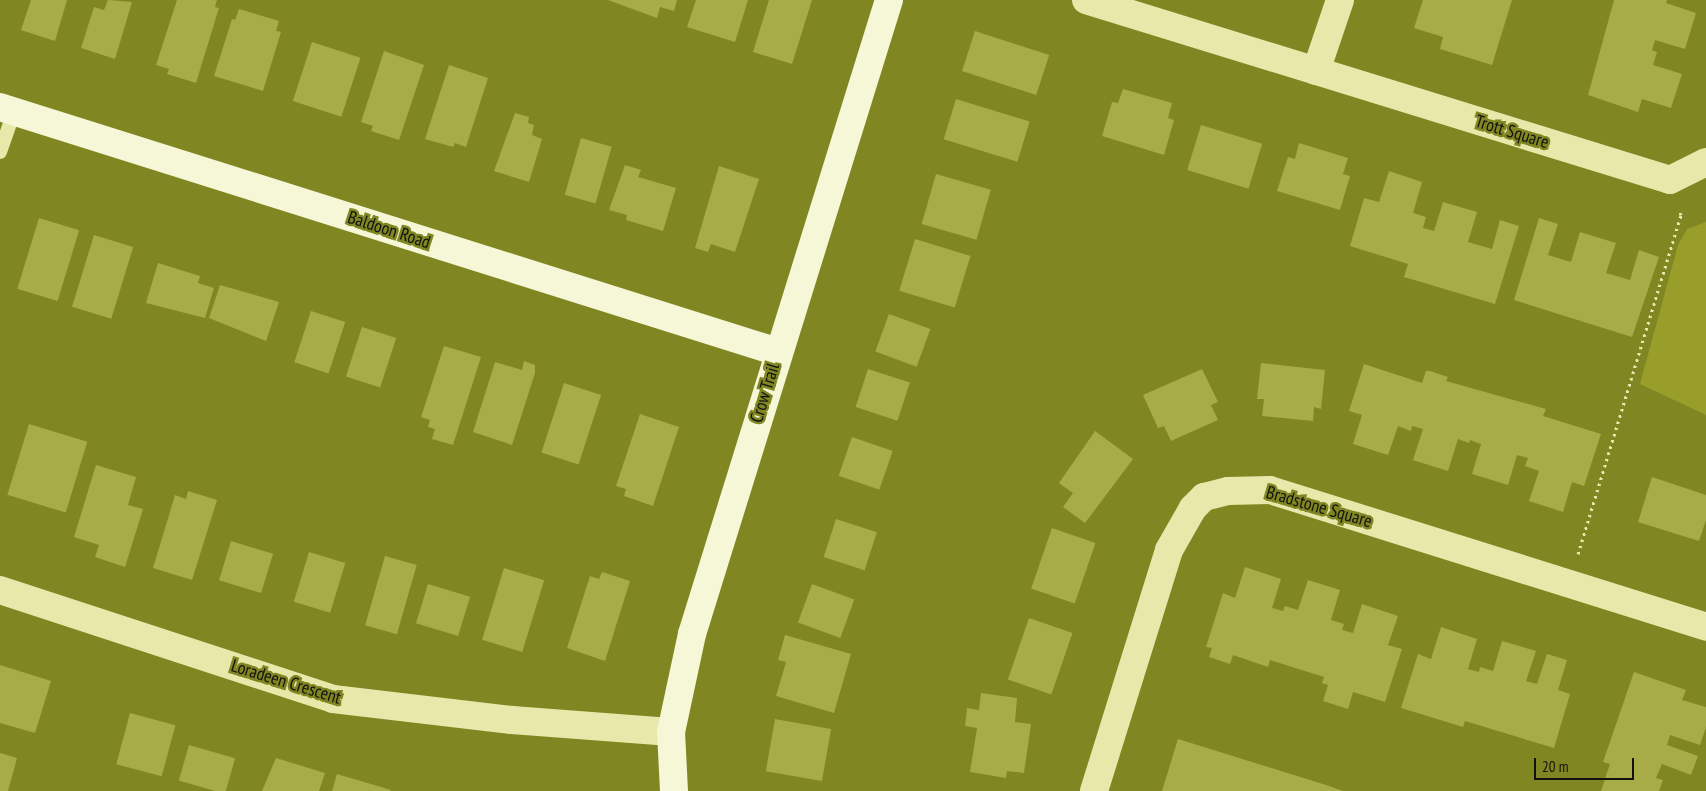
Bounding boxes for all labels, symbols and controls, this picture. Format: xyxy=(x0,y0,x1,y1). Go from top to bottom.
street label: Trott Square xyxy=(1473,111,1551,153)
street label: Baldoon Road xyxy=(345,206,433,254)
street label: Crow Trail xyxy=(746,360,784,426)
street label: Bradstone Square xyxy=(1264,482,1374,532)
street label: Loradeen Crescent xyxy=(228,655,344,709)
scale bar xyxy=(1536,748,1636,780)
text: 20 m xyxy=(1542,757,1568,776)

